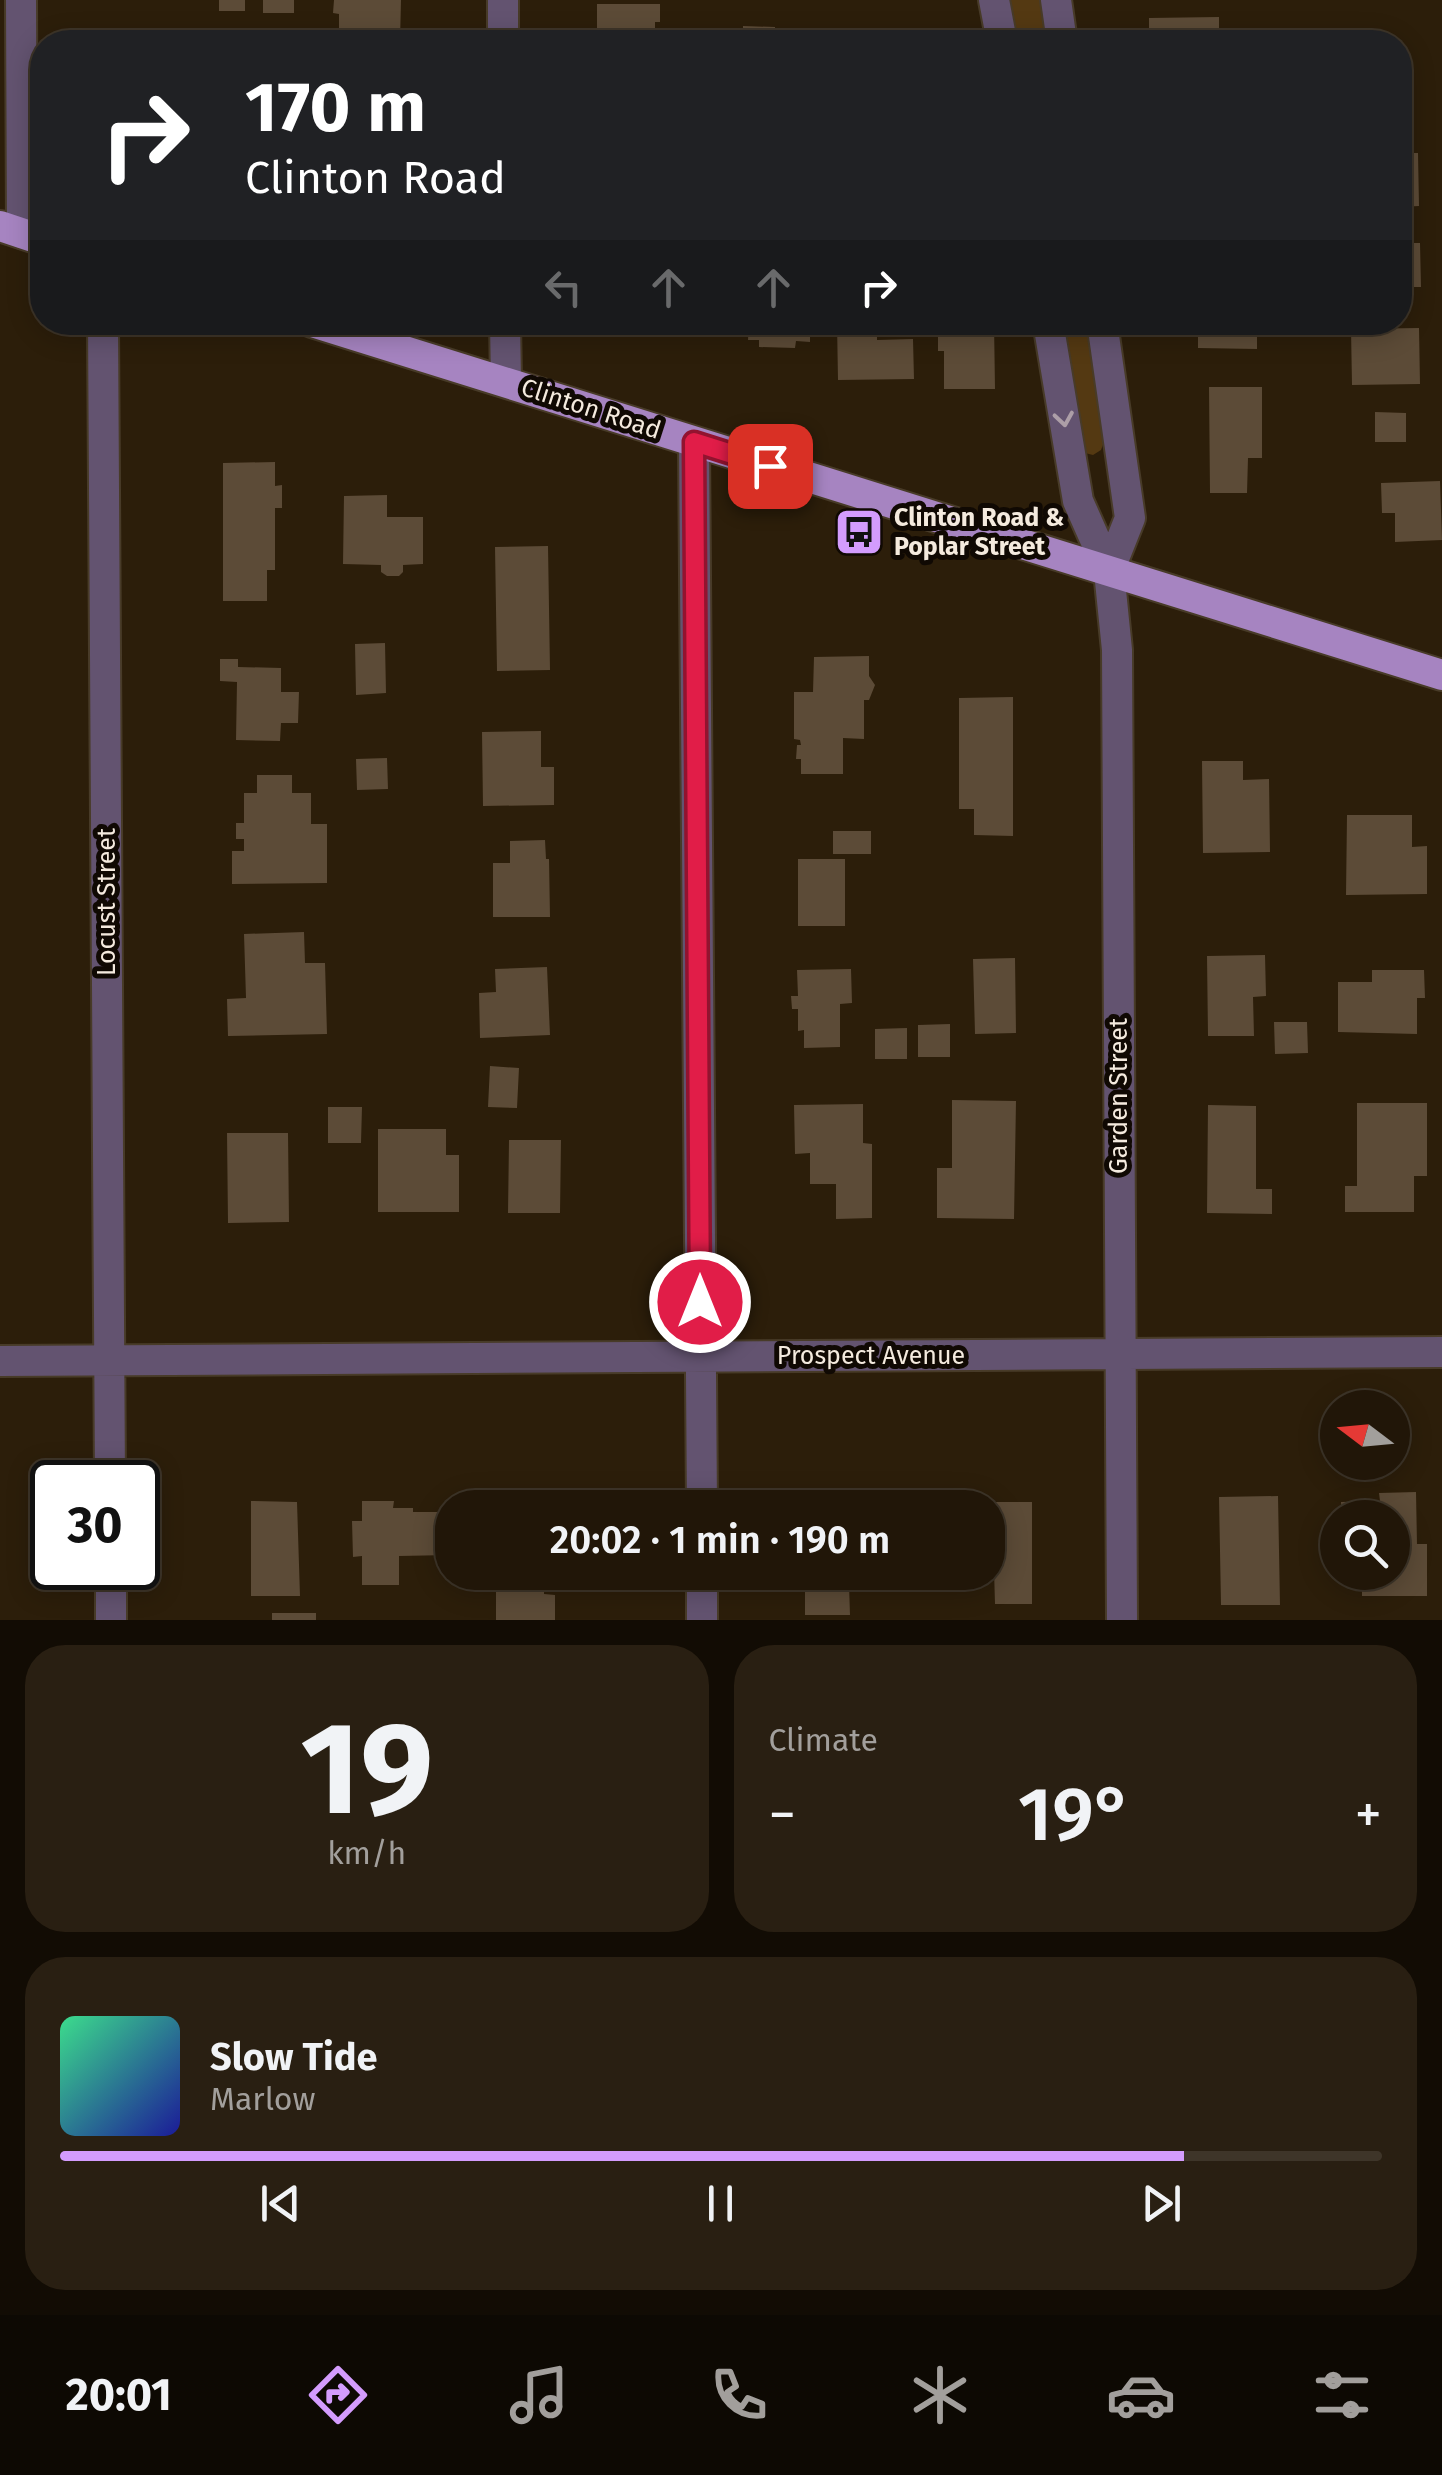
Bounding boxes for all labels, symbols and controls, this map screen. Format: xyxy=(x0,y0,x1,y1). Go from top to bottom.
text: 170 m xyxy=(245,66,426,150)
icon: right xyxy=(80,70,210,200)
text: Clinton Road xyxy=(245,151,506,205)
icon: left xyxy=(536,260,591,315)
icon: ahead xyxy=(641,260,696,315)
icon: ahead xyxy=(746,260,801,315)
icon: right xyxy=(851,260,906,315)
street label: Clinton Road xyxy=(517,372,665,446)
one-way arrow xyxy=(1053,410,1074,427)
pin xyxy=(728,424,813,509)
icon: arrive xyxy=(743,439,798,494)
place label: Clinton Road & Poplar Street xyxy=(894,503,1064,562)
bus stop icon: Clinton Road & Poplar Street xyxy=(833,506,885,558)
street label: Locust Street xyxy=(92,827,122,976)
street label: Garden Street xyxy=(1104,1017,1134,1174)
position arrow xyxy=(648,1250,752,1354)
street label: Prospect Avenue xyxy=(777,1341,965,1371)
north arrow xyxy=(1320,1390,1410,1480)
map controls xyxy=(1320,1390,1410,1590)
speed limit sign: 30 xyxy=(30,1460,160,1590)
button: search xyxy=(1320,1500,1410,1590)
text: 20:02 · 1 min · 190 m xyxy=(550,1517,890,1563)
text: 19 xyxy=(300,1691,433,1847)
text: Climate xyxy=(769,1721,878,1759)
text: 19° xyxy=(1018,1770,1133,1860)
text: − xyxy=(769,1782,796,1848)
text: + xyxy=(1355,1782,1382,1848)
text: km/h xyxy=(327,1834,406,1872)
text: Slow Tide xyxy=(210,2034,378,2080)
text: Marlow xyxy=(210,2080,316,2118)
icon: previous xyxy=(253,2176,308,2231)
icon: pause xyxy=(693,2176,748,2231)
icon: next xyxy=(1134,2176,1189,2231)
icon: directions xyxy=(303,2360,373,2430)
icon: music xyxy=(504,2360,574,2430)
icon: phone xyxy=(704,2360,774,2430)
icon: climate xyxy=(905,2360,975,2430)
icon: car xyxy=(1106,2360,1176,2430)
icon: filters xyxy=(1307,2360,1377,2430)
text: 20:01 xyxy=(65,2368,172,2422)

